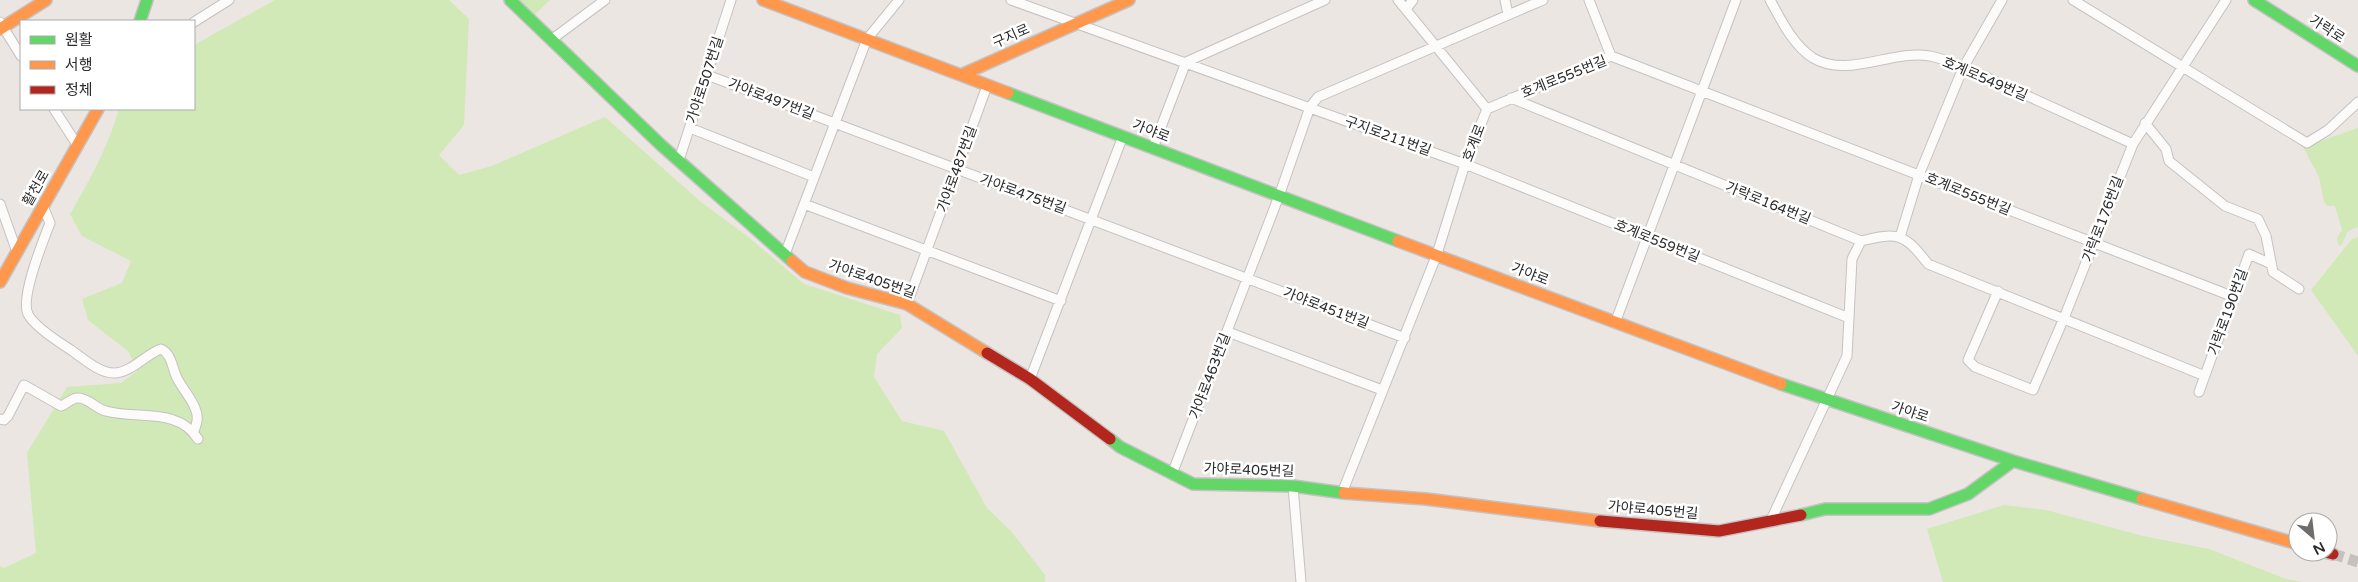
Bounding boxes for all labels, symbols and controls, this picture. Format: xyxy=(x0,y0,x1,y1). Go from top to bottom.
street label: 가락로 xyxy=(2306,11,2348,47)
legend xyxy=(20,20,195,110)
street label: 구지로 xyxy=(990,20,1032,52)
text: 원활 xyxy=(65,31,93,49)
street label: 가야로507번길 xyxy=(683,34,727,126)
street label: 호계로555번길 xyxy=(1519,52,1609,102)
street label: 호계로549번길 xyxy=(1940,53,2030,105)
text: 서행 xyxy=(65,56,93,74)
street label: 가야로497번길 xyxy=(726,75,816,123)
text: 정체 xyxy=(65,81,93,99)
street label: 구지로211번길 xyxy=(1342,112,1434,160)
street label: 가야로 xyxy=(1130,116,1172,146)
street label: 호계로 xyxy=(1459,122,1489,164)
street label: 가야로487번길 xyxy=(933,123,981,215)
street label: 활천로 xyxy=(19,167,53,209)
street label: 호계로555번길 xyxy=(1923,169,2013,219)
street label: 가야로475번길 xyxy=(977,170,1069,218)
street label: 가락로176번길 xyxy=(2079,174,2127,264)
street label: 가락로164번길 xyxy=(1723,178,1813,228)
street label: 호계로559번길 xyxy=(1612,216,1702,266)
street label: 가야로405번길 xyxy=(826,256,918,302)
street label: 가야로 xyxy=(1509,259,1551,289)
street label: 가락로190번길 xyxy=(2204,266,2252,358)
street label: 가야로451번길 xyxy=(1281,284,1371,332)
street label: 가야로463번길 xyxy=(1186,331,1234,421)
street label: 가야로 xyxy=(1889,398,1931,426)
street label: 가야로405번길 xyxy=(1203,460,1295,480)
street label: 가야로405번길 xyxy=(1607,498,1699,522)
north arrow xyxy=(2288,512,2338,562)
text: N xyxy=(2310,538,2328,558)

